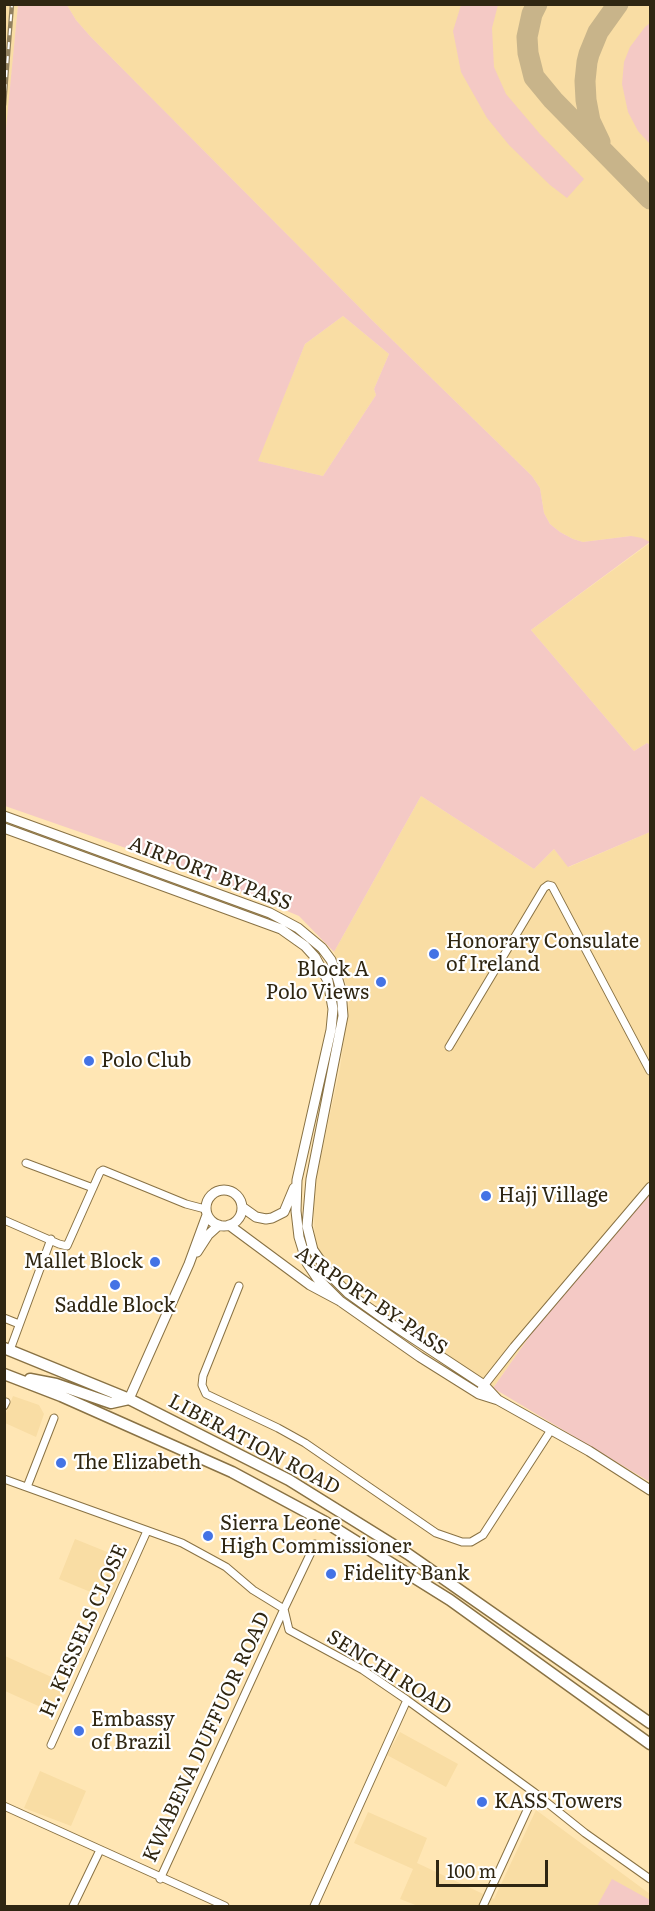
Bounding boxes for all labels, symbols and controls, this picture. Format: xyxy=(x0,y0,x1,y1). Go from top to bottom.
street label: AIRPORT BYPASS xyxy=(125,832,295,916)
place label: Honorary Consulate of Ireland xyxy=(446,930,639,977)
marker: Honorary Consulate of Ireland xyxy=(427,947,441,961)
place label: Block A Polo Views xyxy=(266,958,369,1005)
marker: Block A Polo Views xyxy=(374,975,388,989)
place label: Polo Club xyxy=(101,1049,191,1073)
marker: Polo Club xyxy=(82,1054,96,1068)
place label: Hajj Village xyxy=(498,1184,608,1208)
marker: Hajj Village xyxy=(479,1189,493,1203)
street label: AIRPORT BY-PASS xyxy=(290,1241,452,1361)
place label: Mallet Block xyxy=(24,1250,143,1274)
marker: Mallet Block xyxy=(148,1255,162,1269)
marker: Saddle Block xyxy=(108,1278,122,1292)
place label: Saddle Block xyxy=(54,1294,176,1318)
street label: LIBERATION ROAD xyxy=(164,1390,344,1500)
place label: The Elizabeth xyxy=(73,1451,201,1475)
marker: The Elizabeth xyxy=(54,1456,68,1470)
place label: Sierra Leone High Commissioner xyxy=(220,1512,411,1559)
marker: Sierra Leone High Commissioner xyxy=(201,1529,215,1543)
street label: H. KESSELS CLOSE xyxy=(35,1541,133,1721)
place label: Fidelity Bank xyxy=(343,1562,469,1586)
marker: Fidelity Bank xyxy=(324,1567,338,1581)
street label: KWABENA DUFFUOR ROAD xyxy=(138,1608,276,1866)
street label: SENCHI ROAD xyxy=(322,1625,456,1721)
place label: Embassy of Brazil xyxy=(91,1708,175,1755)
marker: Embassy of Brazil xyxy=(72,1724,86,1738)
place label: KASS Towers xyxy=(494,1790,622,1814)
marker: KASS Towers xyxy=(475,1795,489,1809)
scale bar xyxy=(439,1848,552,1886)
text: 100 m xyxy=(447,1857,496,1884)

